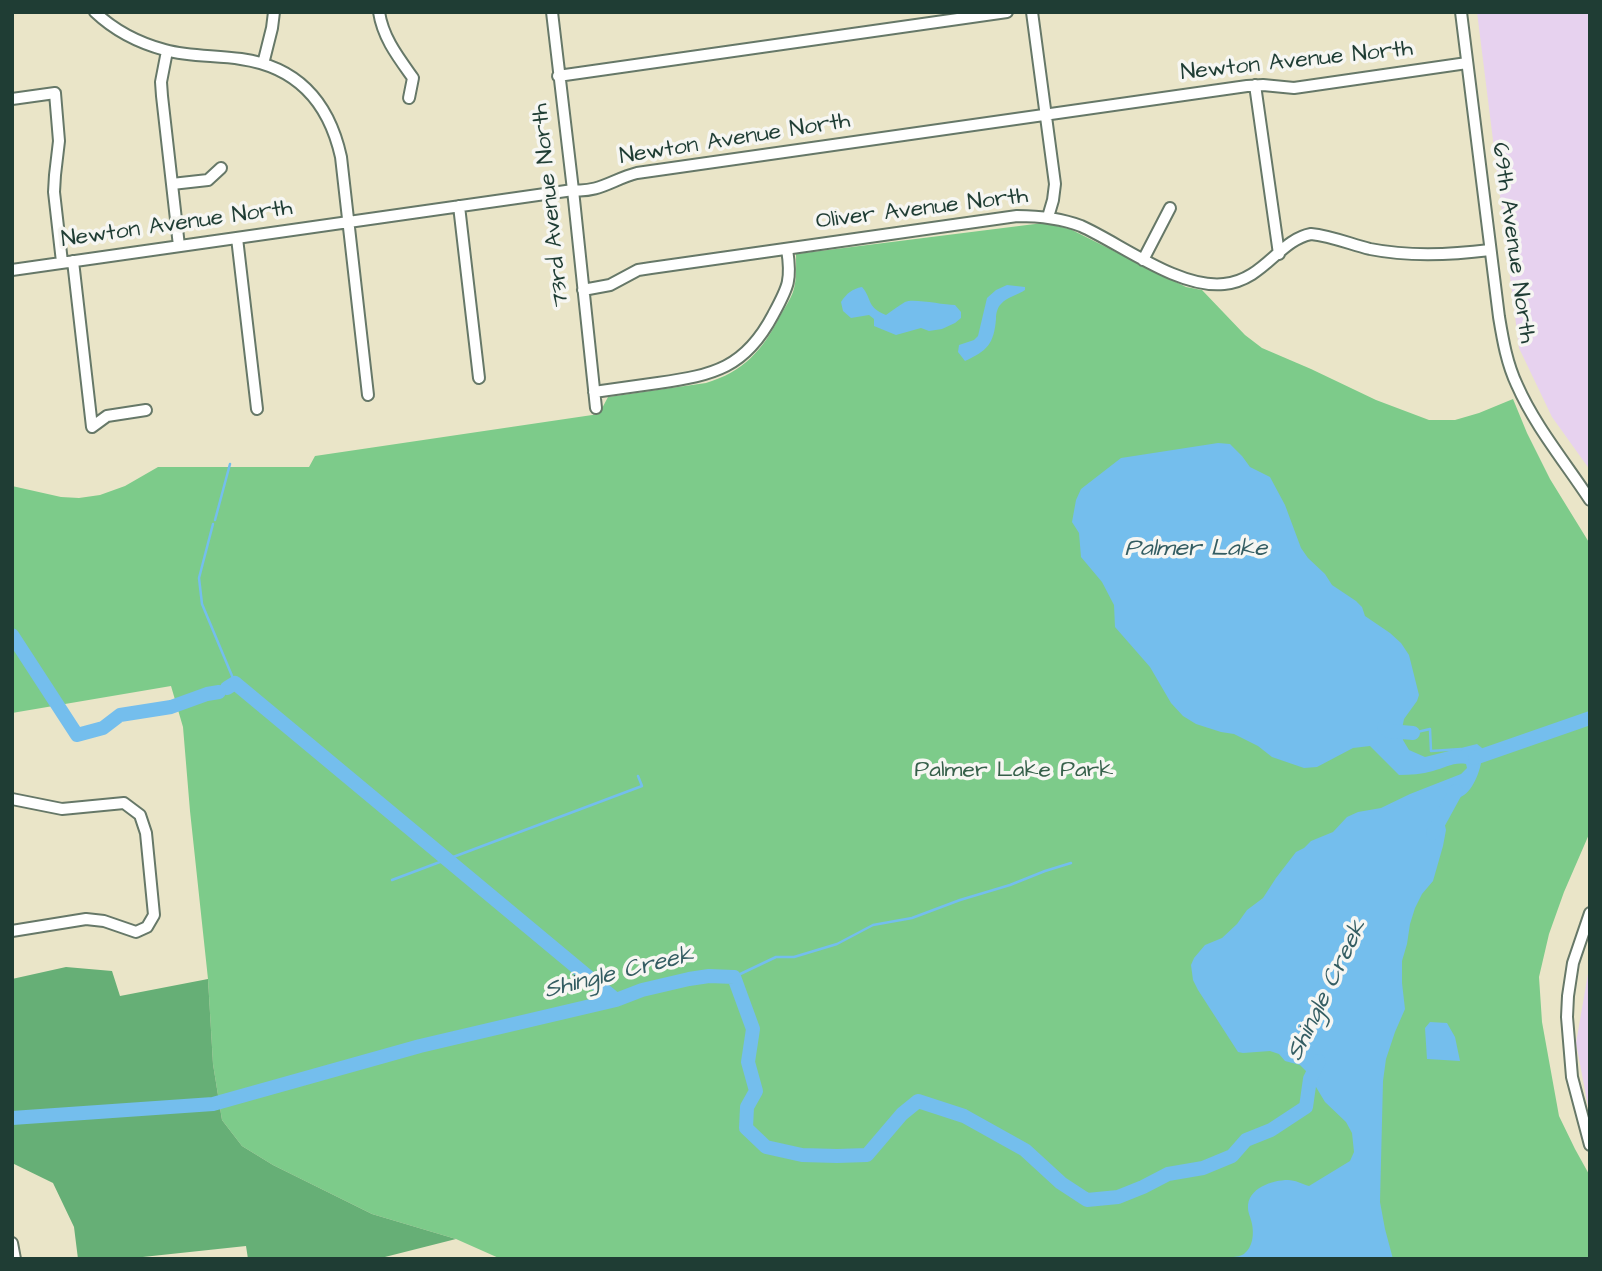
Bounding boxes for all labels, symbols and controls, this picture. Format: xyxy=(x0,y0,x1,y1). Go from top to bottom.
street label: Newton Avenue North xyxy=(1180,36,1414,88)
street label: 73rd Avenue North xyxy=(528,102,576,308)
street label: Newton Avenue North xyxy=(618,108,852,172)
street label: 69th Avenue North xyxy=(1484,141,1540,345)
street label: Oliver Avenue North xyxy=(814,183,1030,237)
street label: Newton Avenue North xyxy=(60,195,294,255)
water label: Palmer Lake xyxy=(1125,536,1267,564)
park label: Palmer Lake Park xyxy=(915,757,1113,785)
water label: Shingle Creek xyxy=(1282,916,1374,1066)
water label: Shingle Creek xyxy=(541,942,697,1006)

